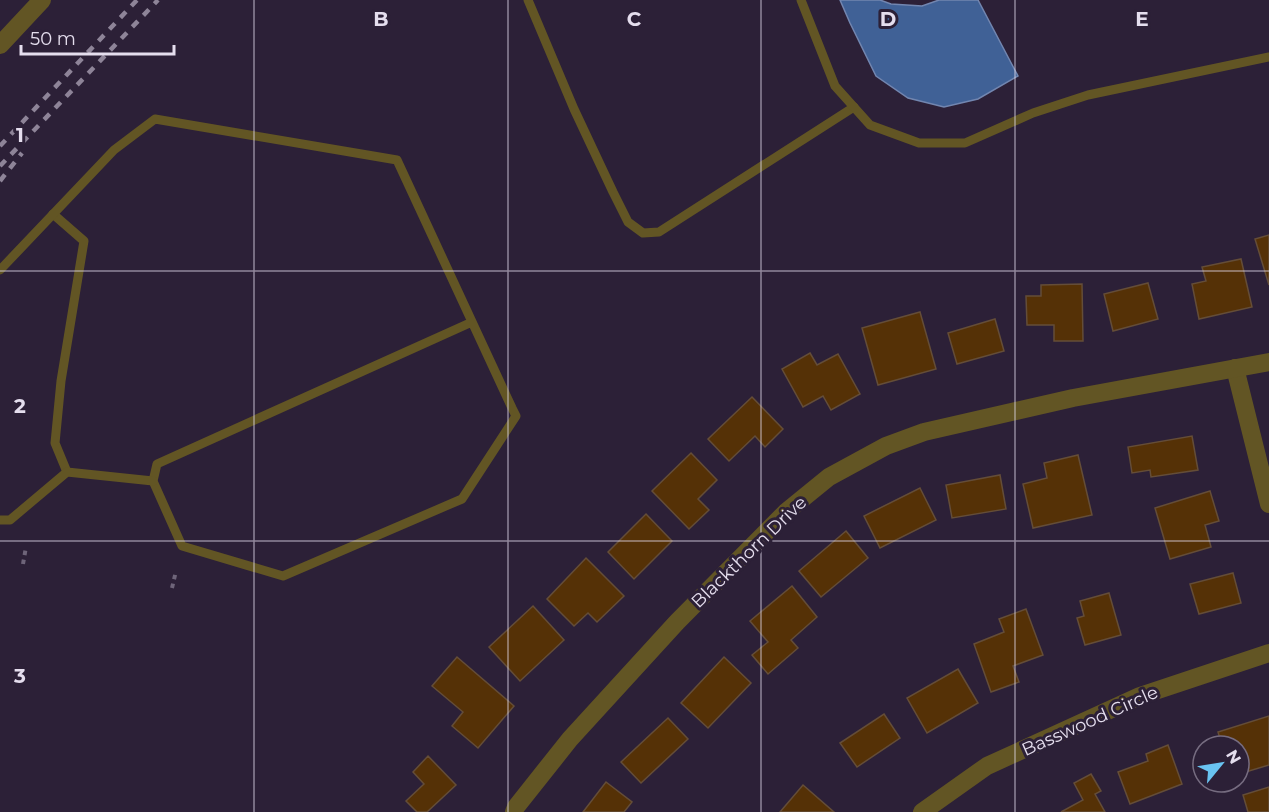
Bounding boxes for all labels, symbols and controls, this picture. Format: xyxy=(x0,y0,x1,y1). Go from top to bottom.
text: B xyxy=(373,7,389,31)
text: C xyxy=(627,7,642,31)
text: D xyxy=(880,7,896,31)
text: E xyxy=(1135,7,1149,31)
scale bar xyxy=(21,18,174,56)
text: 50 m xyxy=(30,28,76,50)
text: 1 xyxy=(16,123,24,147)
text: 2 xyxy=(14,394,26,418)
street label: Blackthorn Drive xyxy=(687,491,811,613)
text: 3 xyxy=(13,664,26,688)
street label: Basswood Circle xyxy=(1018,681,1162,761)
north arrow xyxy=(1191,734,1251,794)
text: N xyxy=(1222,746,1245,767)

